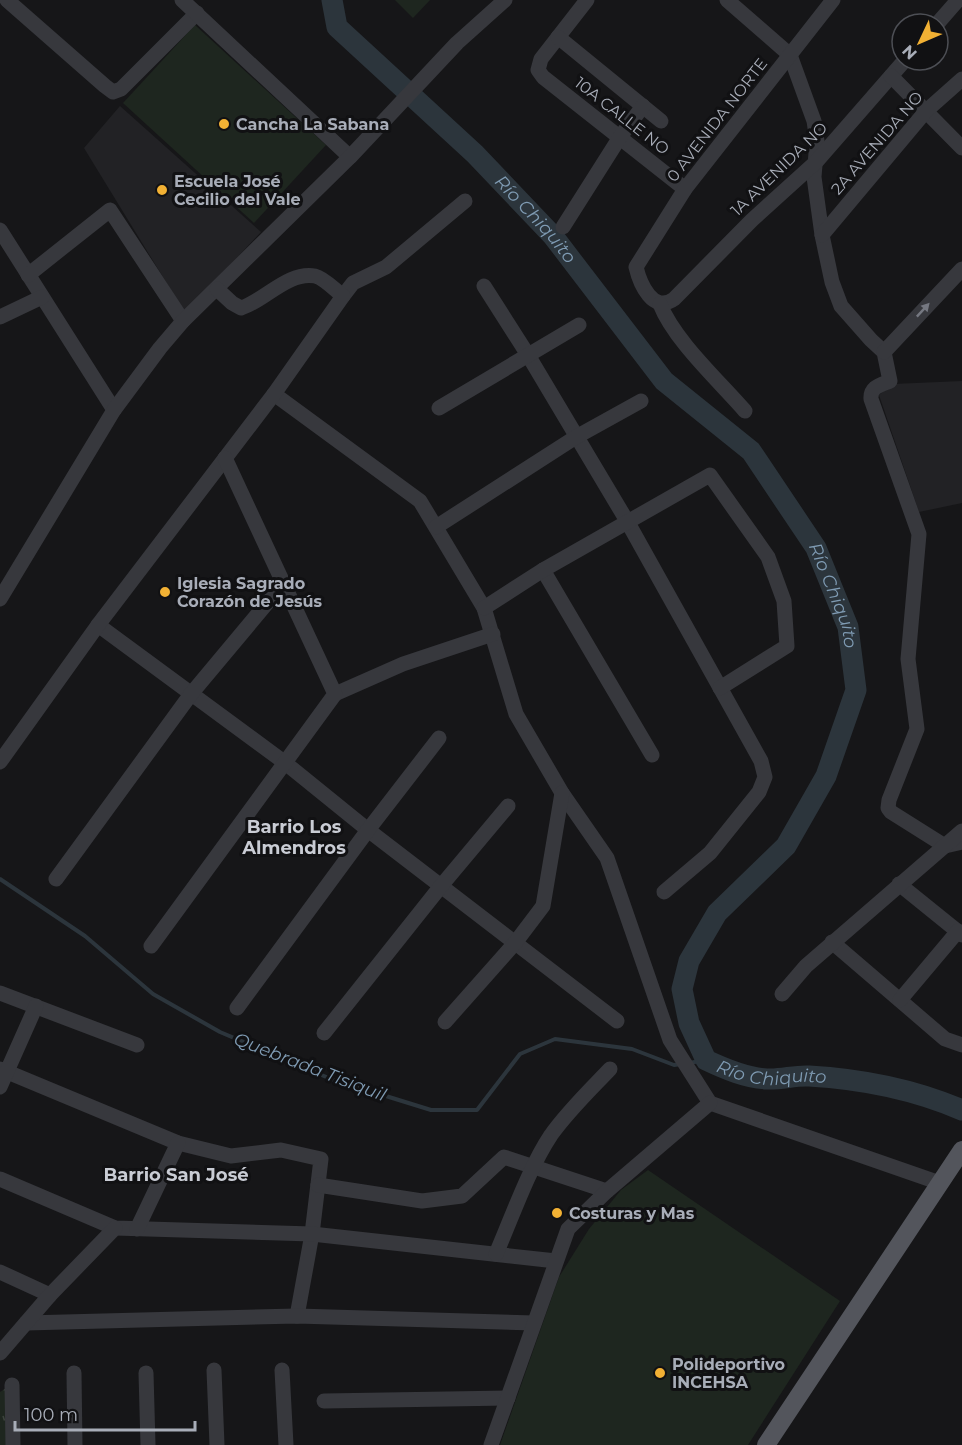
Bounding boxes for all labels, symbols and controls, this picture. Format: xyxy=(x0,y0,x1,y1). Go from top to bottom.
north arrow xyxy=(890,12,950,72)
text: N xyxy=(898,41,921,63)
street label: 0 AVENIDA NORTE xyxy=(663,54,771,186)
street label: 10A CALLE NO xyxy=(571,73,673,159)
street label: 2A AVENIDA NO xyxy=(827,88,927,198)
place label: Cancha La Sabana xyxy=(236,115,389,134)
marker: Cancha La Sabana xyxy=(217,117,231,131)
street label: 1A AVENIDA NO xyxy=(727,118,831,220)
water label: Río Chiquito xyxy=(490,171,581,268)
place label: Escuela José Cecilio del Vale xyxy=(174,172,301,209)
marker: Escuela José Cecilio del Vale xyxy=(155,183,169,197)
one-way arrow xyxy=(916,303,929,318)
water label: Río Chiquito xyxy=(804,539,862,649)
place label: Iglesia Sagrado Corazón de Jesús xyxy=(177,574,322,611)
marker: Iglesia Sagrado Corazón de Jesús xyxy=(158,585,172,599)
district label: Barrio Los Almendros xyxy=(241,816,346,859)
water label: Quebrada Tisiquil xyxy=(231,1028,389,1106)
water label: Río Chiquito xyxy=(713,1055,827,1090)
district label: Barrio San José xyxy=(103,1164,249,1186)
place label: Costuras y Mas xyxy=(569,1204,695,1223)
marker: Costuras y Mas xyxy=(550,1206,564,1220)
place label: Polideportivo INCEHSA xyxy=(672,1355,785,1392)
marker: Polideportivo INCEHSA xyxy=(653,1366,667,1380)
scale bar xyxy=(15,1394,195,1432)
text: 100 m xyxy=(24,1404,78,1426)

